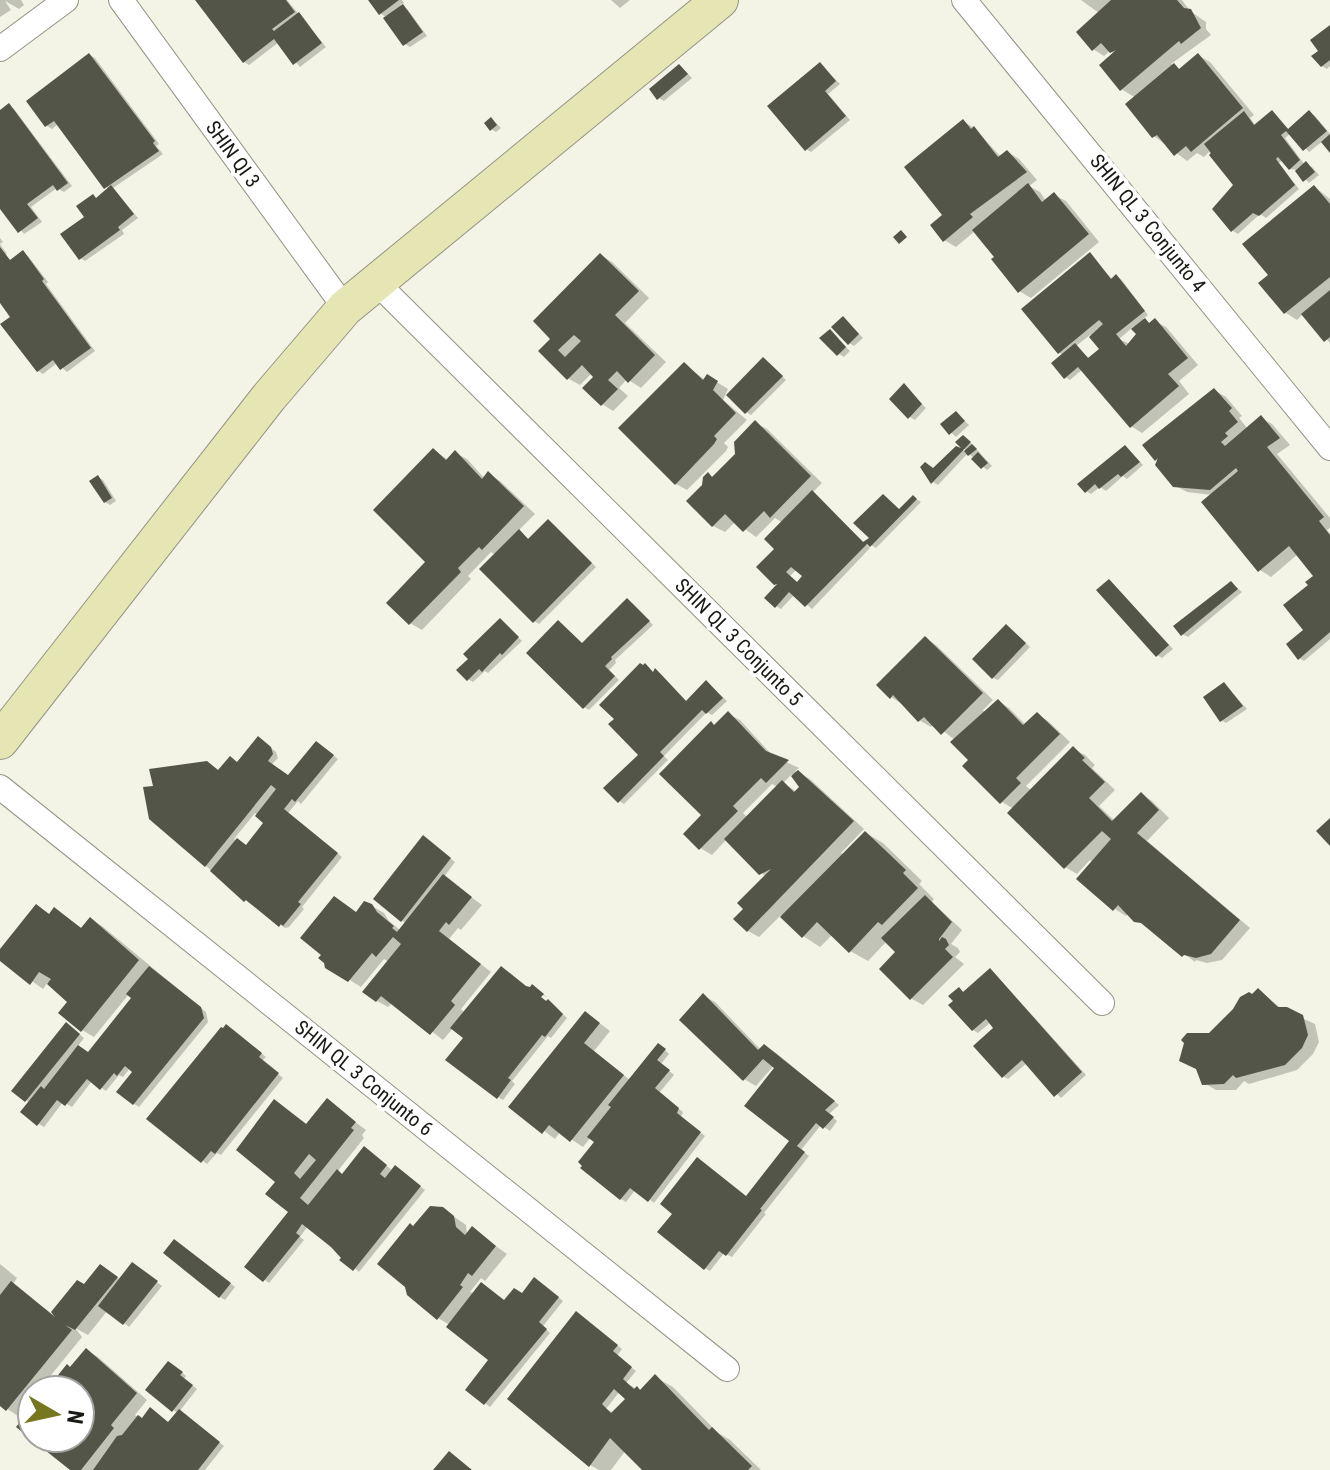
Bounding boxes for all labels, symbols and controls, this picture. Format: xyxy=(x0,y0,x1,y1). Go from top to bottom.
street label: SHIN QI 3 xyxy=(201,116,265,192)
street label: SHIN QL 3 Conjunto 4 xyxy=(1085,149,1211,297)
street label: SHIN QL 3 Conjunto 5 xyxy=(670,573,808,711)
street label: SHIN QL 3 Conjunto 6 xyxy=(290,1015,438,1141)
north arrow xyxy=(16,1374,96,1454)
text: N xyxy=(62,1408,89,1426)

